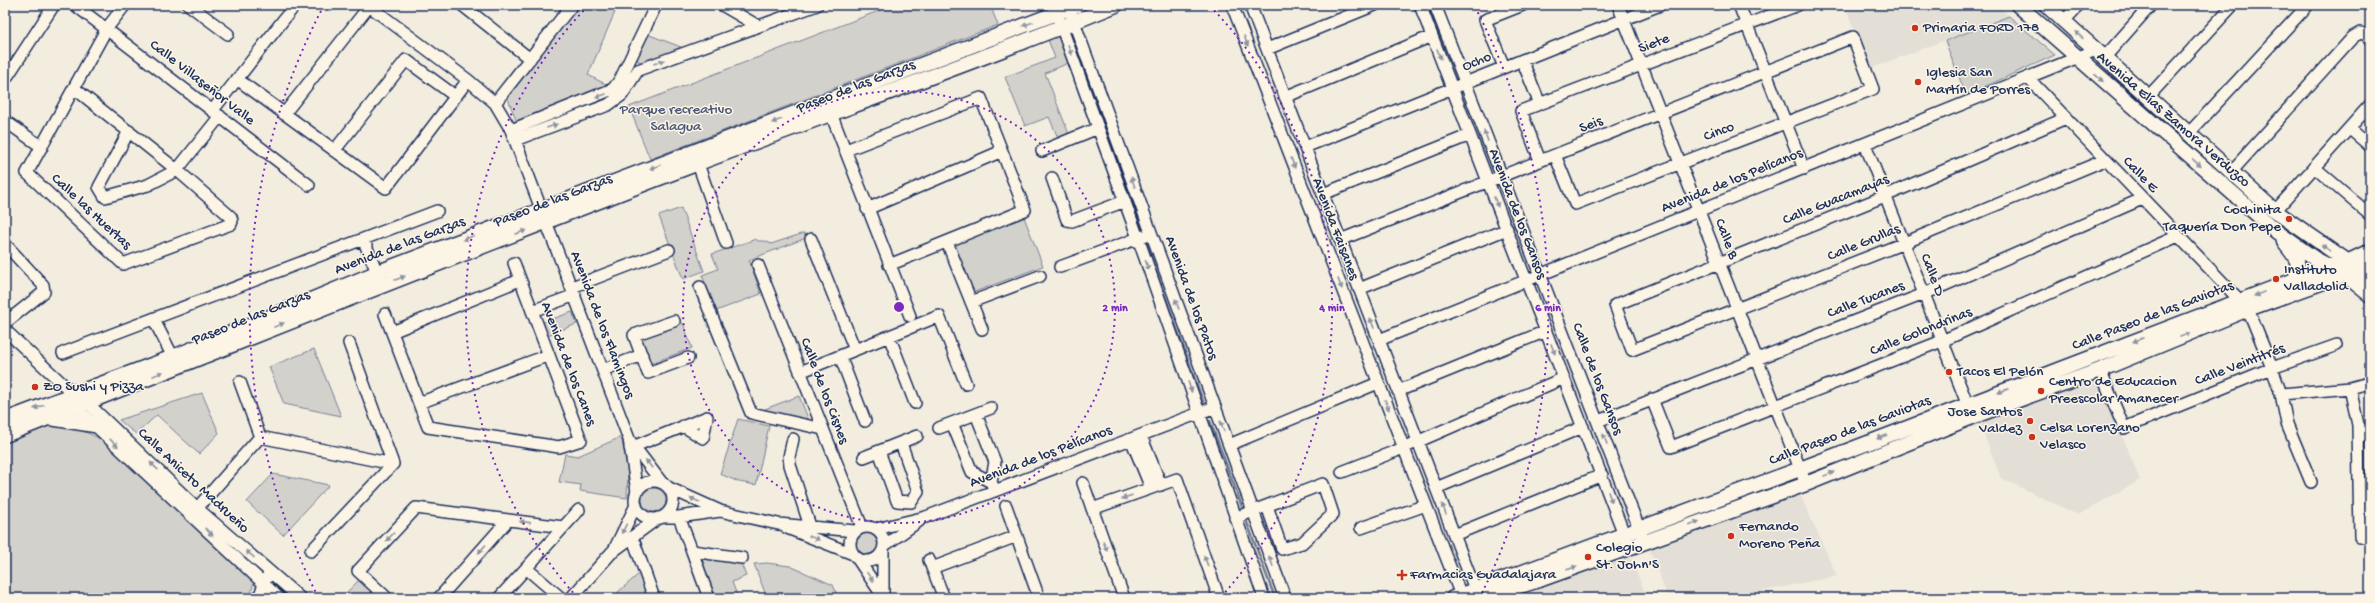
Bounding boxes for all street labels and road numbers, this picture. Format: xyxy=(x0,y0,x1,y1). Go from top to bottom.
street label: Siete xyxy=(1636,30,1672,58)
street label: Calle Villaseñor Valle xyxy=(146,36,259,130)
street label: Ocho xyxy=(1460,48,1494,76)
street label: Avenida Elías Zamora Verduzco xyxy=(2092,48,2254,192)
street label: Paseo de las Garzas xyxy=(793,56,918,118)
street label: Seis xyxy=(1577,112,1606,138)
street label: Cinco xyxy=(1701,118,1737,146)
street label: Avenida de los Pelícanos xyxy=(1659,144,1806,218)
street label: Avenida de los Gansos xyxy=(1484,146,1550,282)
street label: Calle E xyxy=(2118,153,2162,197)
street label: Calle las Huertas xyxy=(47,170,135,254)
street label: Paseo de las Garzas xyxy=(490,170,615,232)
street label: Calle Guacamayas xyxy=(1780,170,1892,229)
street label: Avenida Faisanes xyxy=(1307,175,1363,283)
street label: Avenida de las Garzas xyxy=(332,213,468,279)
street label: Calle B xyxy=(1710,216,1742,262)
street label: Calle Grullas xyxy=(1825,220,1903,266)
street label: Avenida de los Patos xyxy=(1160,234,1222,363)
street label: Avenida de los Flamingos xyxy=(566,249,639,402)
street label: Calle D xyxy=(1916,251,1948,299)
street label: Calle Tucanes xyxy=(1825,277,1907,323)
street label: Calle Paseo de las Gaviotas xyxy=(2070,277,2237,355)
street label: Paseo de las Garzas xyxy=(188,286,313,350)
street label: Avenida de los Canes xyxy=(536,299,600,429)
street label: Calle Golondrinas xyxy=(1867,303,1975,361)
street label: Calle de los Gansos xyxy=(1567,321,1627,438)
street label: Calle de los Cisnes xyxy=(796,336,853,447)
street label: Calle Veintitrés xyxy=(2192,339,2288,390)
street label: Calle Paseo de las Gaviotas xyxy=(1767,392,1934,470)
street label: Avenida de los Pelícanos xyxy=(967,421,1115,492)
street label: Calle Aniceto Madrueño xyxy=(133,424,253,538)

